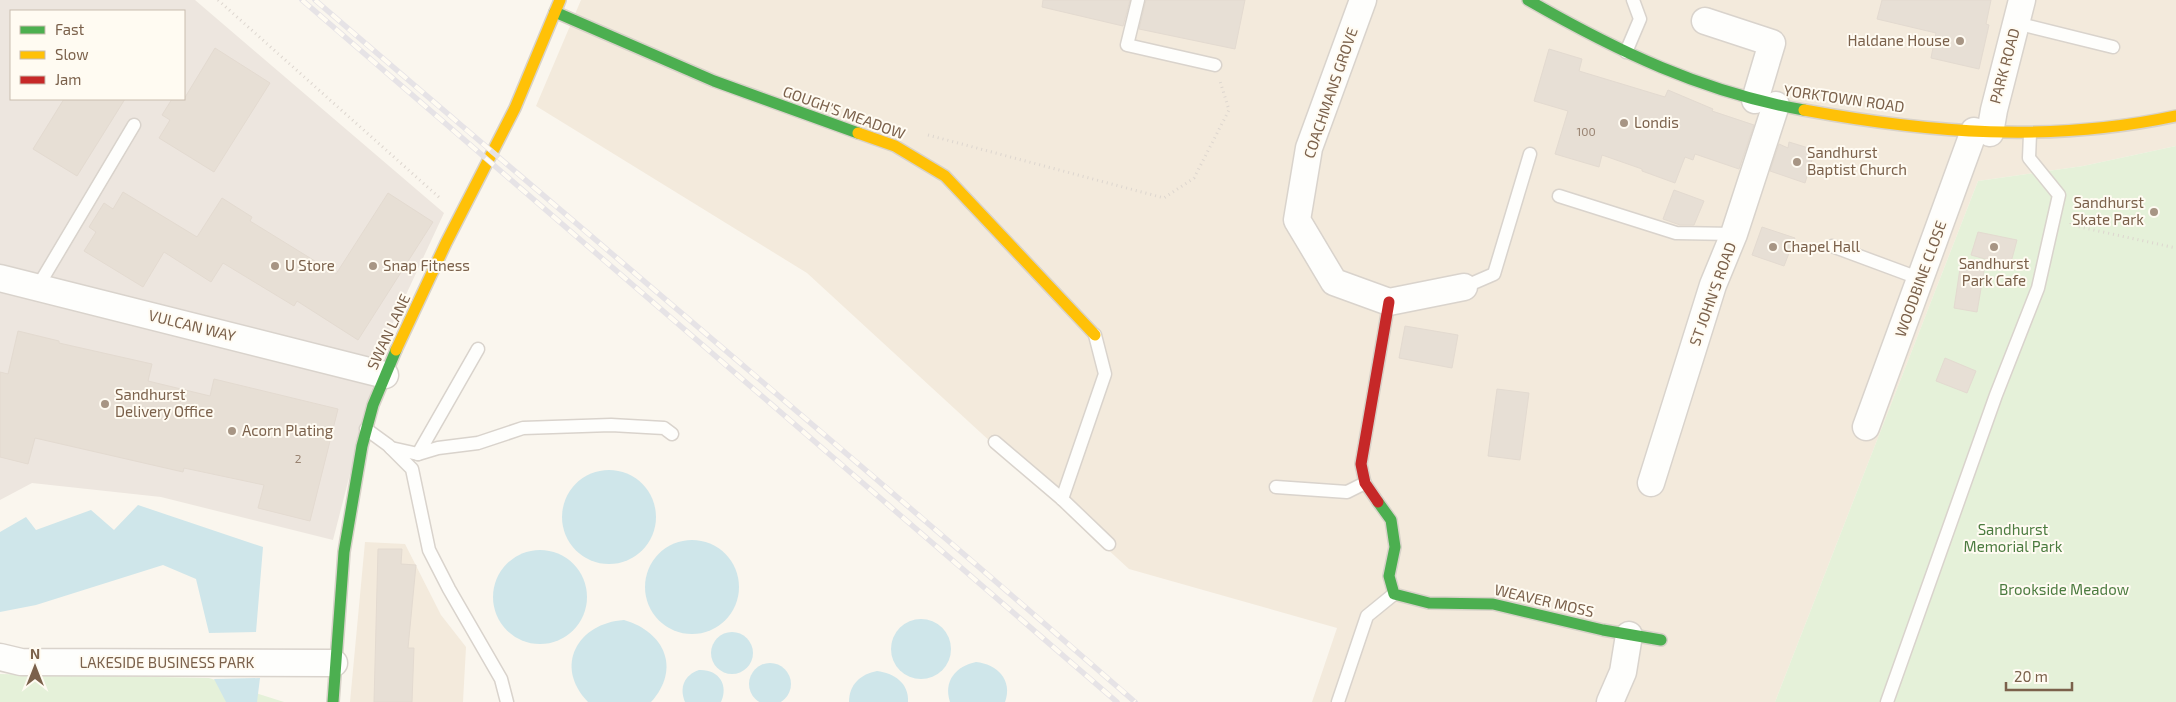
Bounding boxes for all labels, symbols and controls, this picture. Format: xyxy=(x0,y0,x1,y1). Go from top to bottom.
legend xyxy=(10,10,185,100)
text: Fast xyxy=(55,20,85,38)
street label: COACHMANS GROVE xyxy=(1299,25,1361,160)
street label: PARK ROAD xyxy=(1985,26,2023,106)
place label: Haldane House xyxy=(1848,31,1950,49)
marker: Haldane House xyxy=(1954,35,1966,47)
text: Slow xyxy=(55,45,89,63)
text: Jam xyxy=(55,70,81,88)
street label: YORKTOWN ROAD xyxy=(1783,81,1906,115)
street label: GOUGH'S MEADOW xyxy=(781,82,908,143)
place label: Londis xyxy=(1634,113,1679,131)
marker: Londis xyxy=(1618,117,1630,129)
house number: 100 xyxy=(1576,124,1596,138)
place label: Sandhurst Baptist Church xyxy=(1807,143,1907,178)
marker: Sandhurst Baptist Church xyxy=(1791,156,1803,168)
place label: Sandhurst Skate Park xyxy=(2072,193,2144,228)
marker: Sandhurst Skate Park xyxy=(2148,206,2160,218)
street label: WOODBINE CLOSE xyxy=(1891,218,1949,339)
place label: Chapel Hall xyxy=(1783,237,1860,255)
street label: ST JOHN'S ROAD xyxy=(1685,239,1739,348)
marker: Chapel Hall xyxy=(1767,241,1779,253)
marker: Sandhurst Park Cafe xyxy=(1988,241,2000,253)
place label: Sandhurst Park Cafe xyxy=(1959,254,2030,289)
place label: U Store xyxy=(285,256,335,274)
place label: Snap Fitness xyxy=(383,256,470,274)
marker: U Store xyxy=(269,260,281,272)
marker: Snap Fitness xyxy=(367,260,379,272)
street label: SWAN LANE xyxy=(363,291,413,372)
street label: VULCAN WAY xyxy=(147,306,238,345)
place label: Sandhurst Delivery Office xyxy=(115,385,213,420)
marker: Sandhurst Delivery Office xyxy=(99,398,111,410)
place label: Acorn Plating xyxy=(242,421,334,439)
marker: Acorn Plating xyxy=(226,425,238,437)
house number: 2 xyxy=(295,451,302,465)
park label: Sandhurst Memorial Park xyxy=(1964,520,2063,555)
street label: WEAVER MOSS xyxy=(1493,580,1596,620)
park label: Brookside Meadow xyxy=(1999,580,2129,598)
north arrow xyxy=(10,642,60,692)
text: N xyxy=(30,645,40,662)
street label: LAKESIDE BUSINESS PARK xyxy=(80,653,255,671)
scale bar xyxy=(2006,660,2072,692)
text: 20 m xyxy=(2014,667,2048,685)

